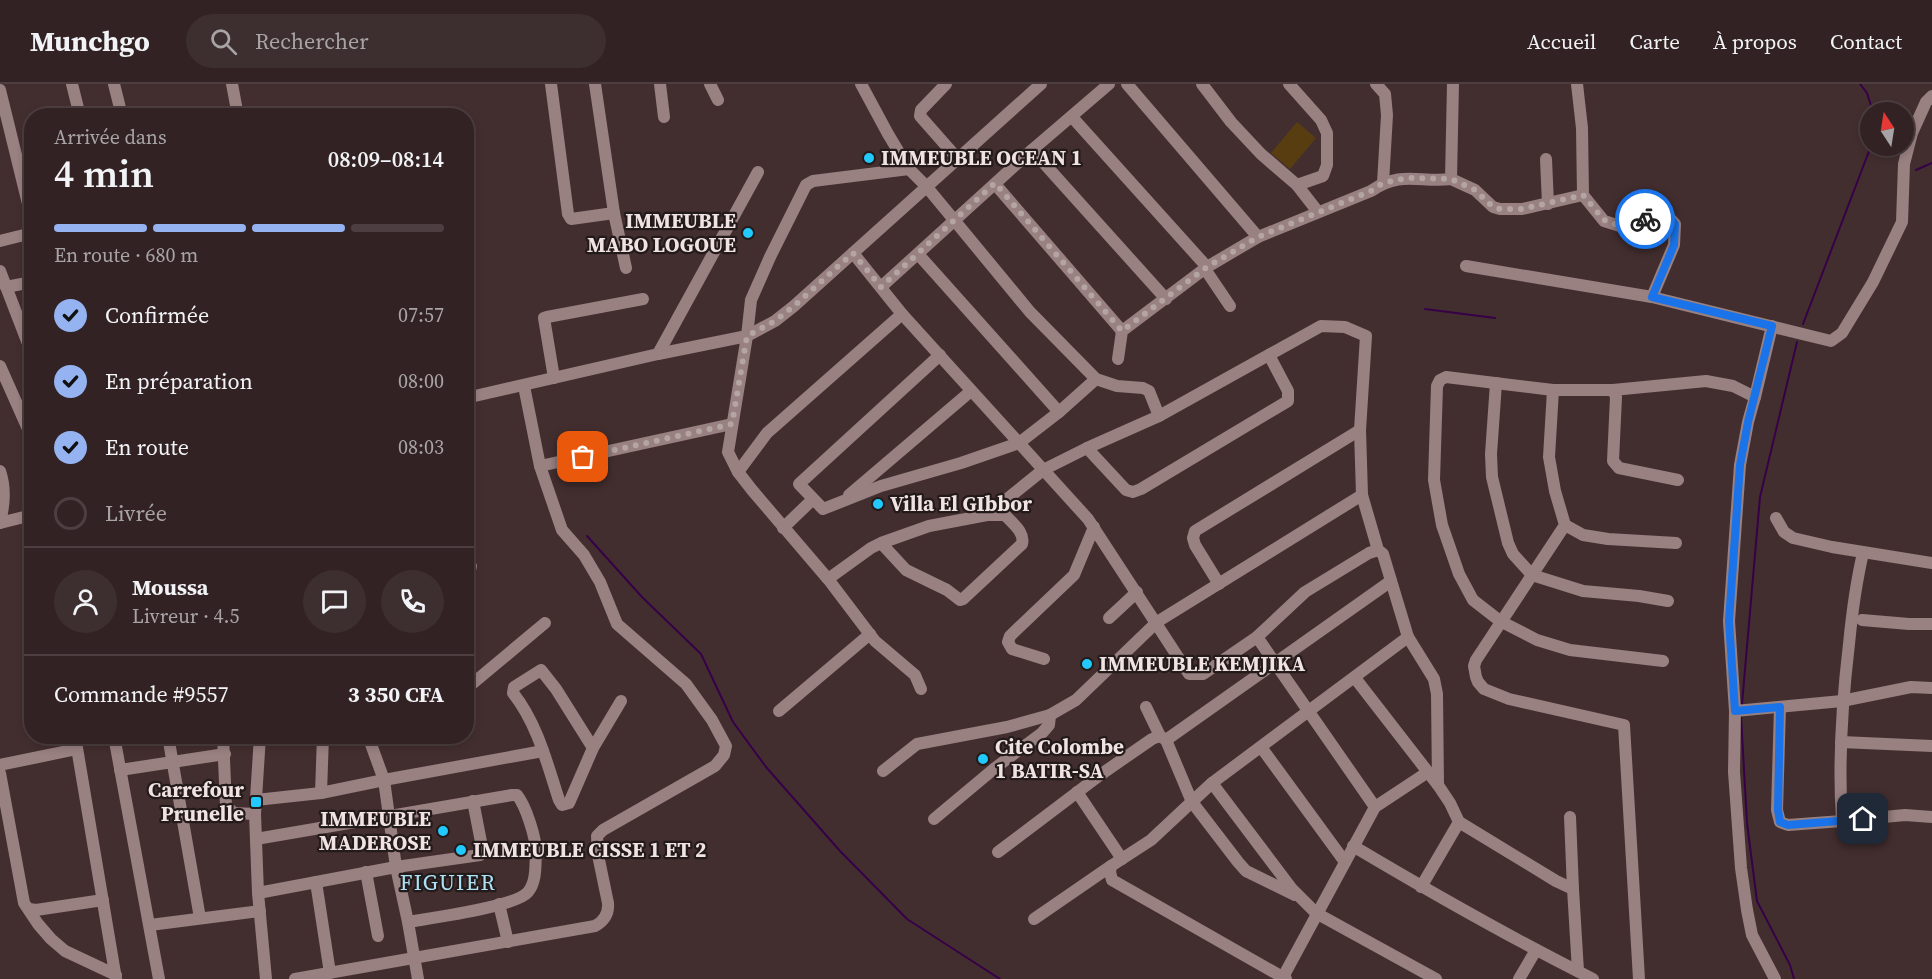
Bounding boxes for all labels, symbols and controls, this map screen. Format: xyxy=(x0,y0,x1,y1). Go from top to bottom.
search box xyxy=(186,14,606,68)
text: Munchgo xyxy=(30,22,150,60)
icon: search xyxy=(207,25,240,58)
text: Rechercher xyxy=(255,26,368,56)
text: Accueil xyxy=(1527,27,1596,56)
text: Carte xyxy=(1629,27,1680,56)
text: À propos xyxy=(1713,27,1797,56)
text: Contact xyxy=(1830,27,1902,56)
north arrow xyxy=(1860,102,1914,156)
map controls xyxy=(1860,102,1914,156)
text: Arrivée dans xyxy=(54,123,167,151)
place label: IMMEUBLE OCEAN 1 xyxy=(881,143,1082,172)
text: 08:09–08:14 xyxy=(328,144,444,174)
text: 4 min xyxy=(54,147,154,200)
marker: IMMEUBLE OCEAN 1 xyxy=(862,151,876,165)
courier xyxy=(1615,189,1675,249)
icon: bike xyxy=(1629,203,1662,236)
place label: IMMEUBLE MABO LOGOUE xyxy=(587,206,736,259)
marker: IMMEUBLE MABO LOGOUE xyxy=(741,226,755,240)
text: En route · 680 m xyxy=(54,241,198,269)
icon: check xyxy=(54,299,87,332)
text: Confirmée xyxy=(105,300,209,330)
text: 07:57 xyxy=(398,301,444,329)
icon: check xyxy=(54,365,87,398)
text: En préparation xyxy=(105,366,253,396)
text: 08:00 xyxy=(398,367,444,395)
icon: check xyxy=(54,431,87,464)
pin xyxy=(557,431,608,482)
text: En route xyxy=(105,432,189,462)
text: 08:03 xyxy=(398,433,444,461)
icon: bag xyxy=(566,440,599,473)
place label: Villa El GIbbor xyxy=(890,489,1032,518)
marker: Villa El GIbbor xyxy=(871,497,885,511)
text: Livrée xyxy=(105,498,167,528)
button: person xyxy=(54,570,117,633)
button: chat xyxy=(303,570,366,633)
button: phone xyxy=(381,570,444,633)
text: Moussa xyxy=(132,572,208,602)
text: Livreur · 4.5 xyxy=(132,602,240,630)
place label: IMMEUBLE KEMJIKA xyxy=(1099,649,1305,678)
marker: IMMEUBLE KEMJIKA xyxy=(1080,657,1094,671)
text: Commande #9557 xyxy=(54,679,228,709)
text: 3 350 CFA xyxy=(348,679,444,709)
place label: Cite Colombe 1 BATIR-SA xyxy=(995,732,1124,785)
marker: Cite Colombe 1 BATIR-SA xyxy=(976,752,990,766)
place label: Carrefour Prunelle xyxy=(148,775,244,828)
pin xyxy=(1837,793,1888,844)
marker: Carrefour Prunelle xyxy=(249,795,263,809)
icon: home xyxy=(1846,802,1879,835)
place label: IMMEUBLE MADEROSE xyxy=(319,804,431,857)
marker: IMMEUBLE MADEROSE xyxy=(436,824,450,838)
place label: IMMEUBLE CISSE 1 ET 2 xyxy=(473,835,706,864)
marker: IMMEUBLE CISSE 1 ET 2 xyxy=(454,843,468,857)
district label: FIGUIER xyxy=(400,867,496,897)

